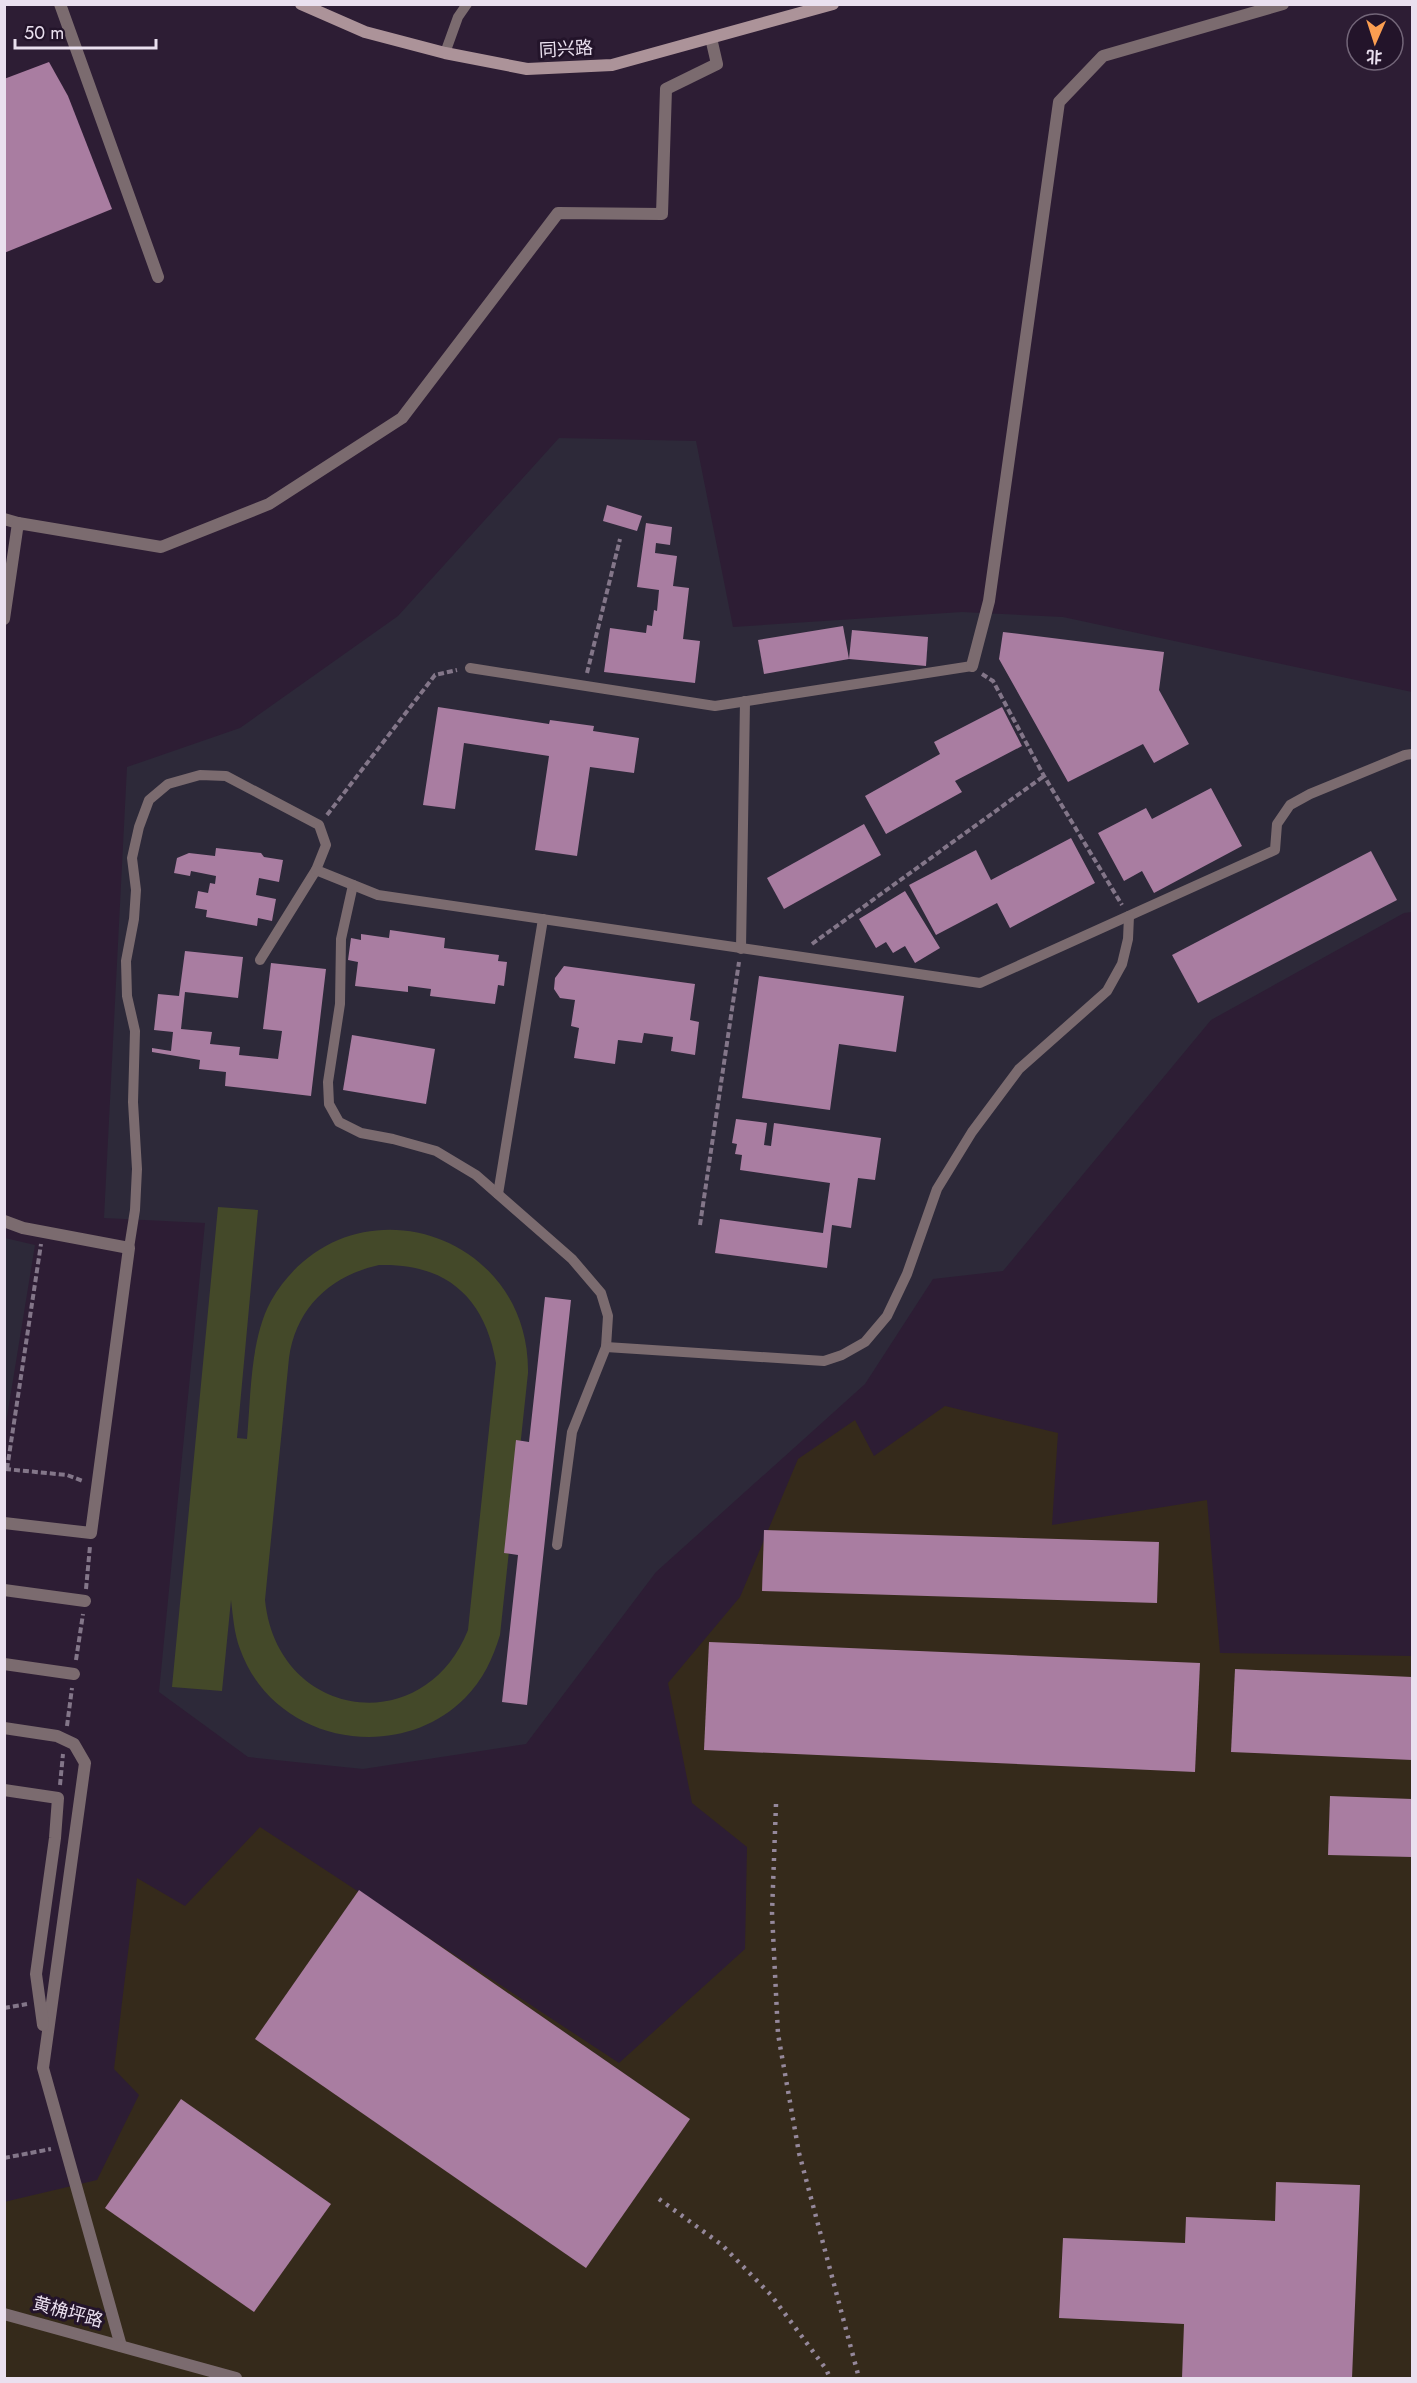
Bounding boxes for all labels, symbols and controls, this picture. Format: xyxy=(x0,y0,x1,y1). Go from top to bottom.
scale bar xyxy=(15,12,156,50)
north arrow xyxy=(1345,12,1405,72)
text: 50 m xyxy=(24,20,64,46)
street label: 同兴路 xyxy=(538,35,594,63)
text: 北 xyxy=(1366,45,1383,68)
street label: 黄桷坪路 xyxy=(30,2290,106,2334)

